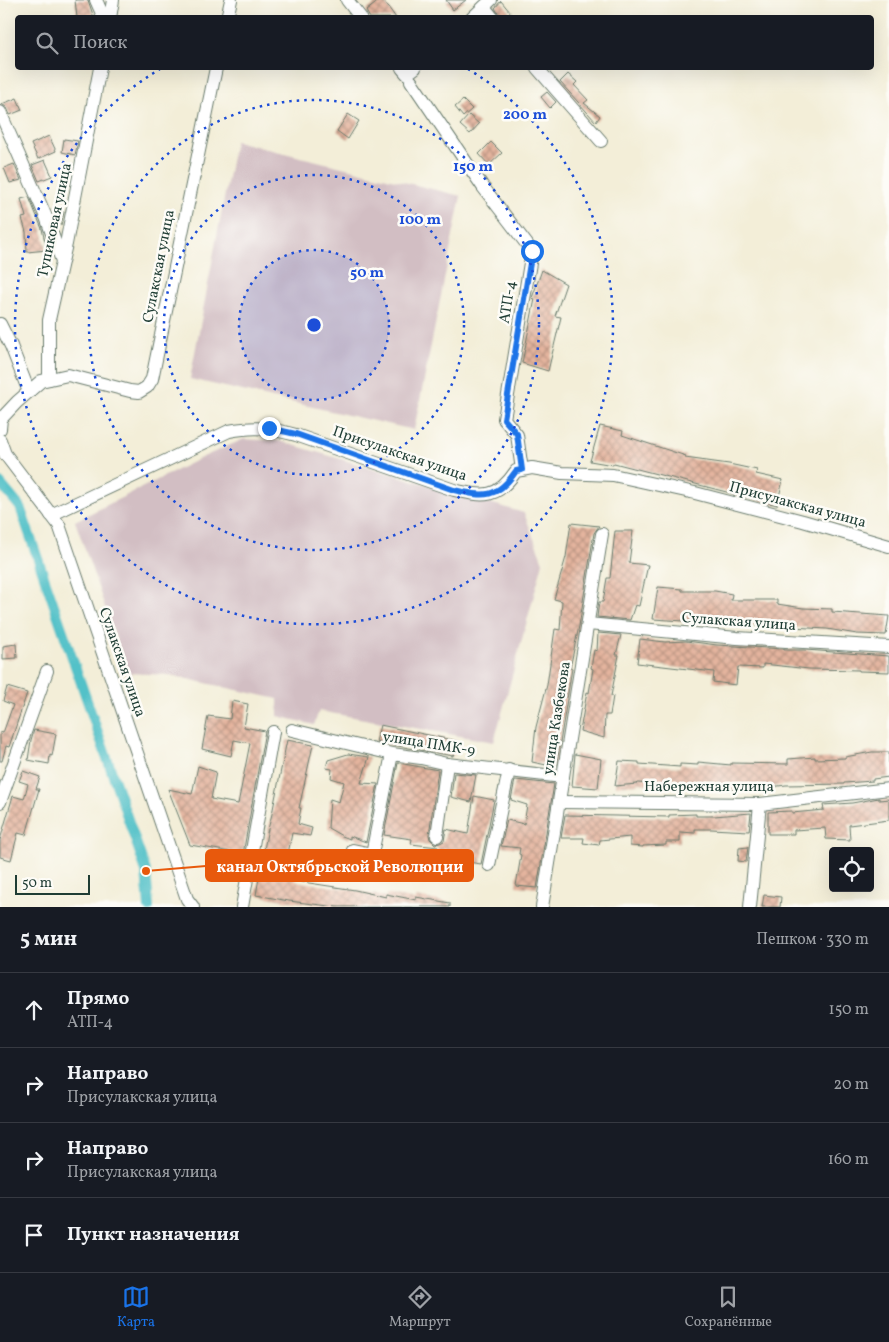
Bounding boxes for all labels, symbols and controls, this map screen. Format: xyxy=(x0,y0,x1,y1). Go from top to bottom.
search box xyxy=(15,15,874,70)
icon: search xyxy=(33,29,61,57)
text: Поиск xyxy=(73,30,127,56)
text: 200 m xyxy=(503,105,547,126)
text: 150 m xyxy=(453,157,493,178)
street label: Тупиковая улица xyxy=(33,161,78,280)
street label: Сулакская улица xyxy=(138,208,181,325)
text: 100 m xyxy=(399,210,442,231)
route start xyxy=(521,240,544,263)
text: 50 m xyxy=(350,263,384,284)
street label: АТП-4 xyxy=(495,279,522,325)
centre of rings xyxy=(305,316,323,334)
route end xyxy=(258,417,281,440)
street label: Присулакская улица xyxy=(329,422,470,487)
street label: Присулакская улица xyxy=(727,477,868,534)
street label: Сулакская улица xyxy=(93,605,150,720)
street label: Сулакская улица xyxy=(681,608,797,637)
street label: улица Казбекова xyxy=(538,660,577,777)
street label: улица ПМК-9 xyxy=(381,727,477,762)
street label: Набережная улица xyxy=(644,777,774,798)
map controls xyxy=(829,847,874,892)
button: locate xyxy=(829,847,874,892)
callout: канал Октябрьской Революции xyxy=(206,850,473,881)
text: канал Октябрьской Революции xyxy=(216,857,464,879)
scale bar xyxy=(15,872,90,895)
text: 50 m xyxy=(22,874,52,893)
text: 5 мин xyxy=(20,925,77,954)
text: Пешком · 330 m xyxy=(756,929,869,951)
text: Прямо xyxy=(67,986,129,1012)
icon: ahead xyxy=(20,996,48,1024)
text: 150 m xyxy=(828,999,869,1021)
text: АТП-4 xyxy=(67,1012,113,1034)
text: Направо xyxy=(67,1061,149,1087)
icon: right xyxy=(20,1071,48,1099)
text: 20 m xyxy=(834,1074,869,1096)
text: Присулакская улица xyxy=(67,1087,217,1109)
text: Направо xyxy=(67,1136,149,1162)
icon: right xyxy=(20,1146,48,1174)
text: 160 m xyxy=(828,1149,869,1171)
text: Присулакская улица xyxy=(67,1162,217,1184)
icon: arrive xyxy=(20,1221,48,1249)
text: Пункт назначения xyxy=(67,1222,240,1248)
tab: Карта xyxy=(117,1283,155,1332)
tab: Маршрут xyxy=(389,1283,451,1332)
tab: Сохранённые xyxy=(685,1283,772,1332)

